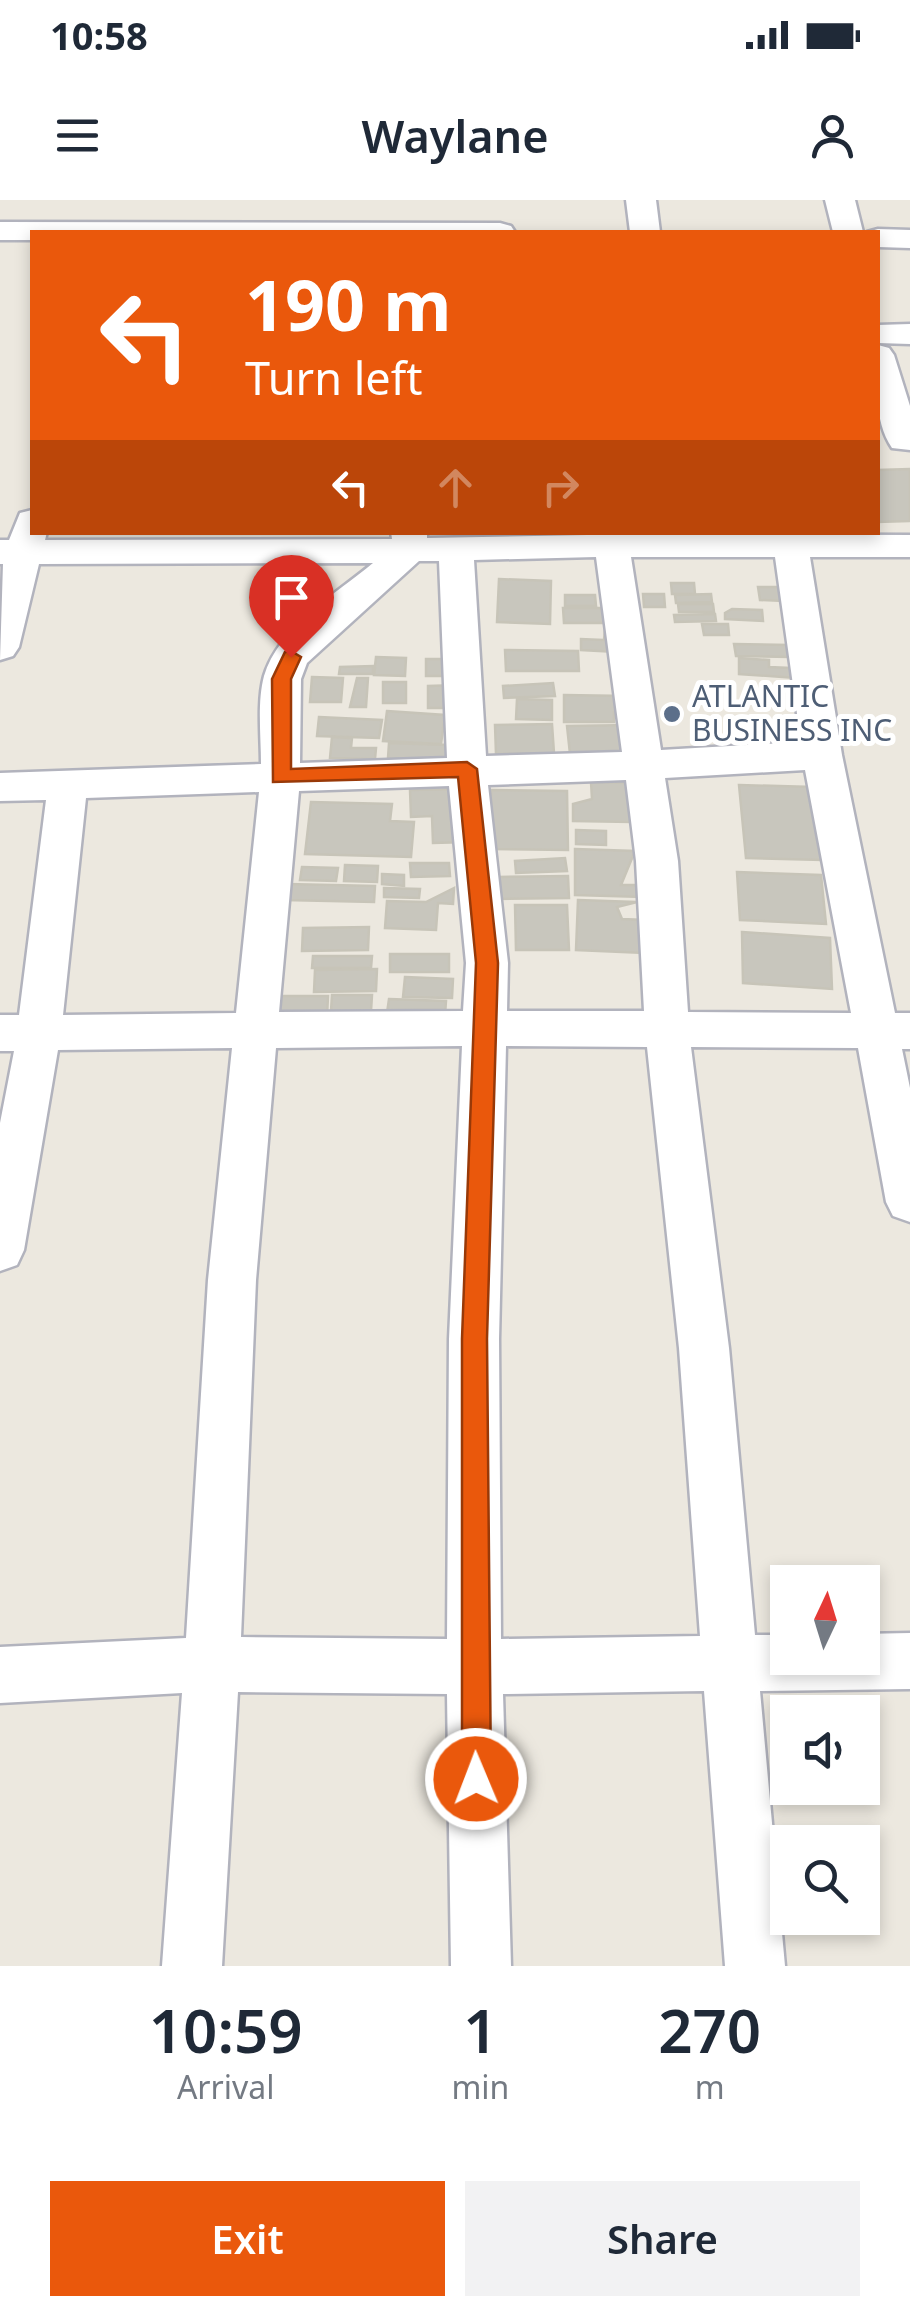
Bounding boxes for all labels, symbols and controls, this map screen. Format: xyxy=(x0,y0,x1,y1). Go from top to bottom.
text: 10:58 xyxy=(50,9,148,61)
text: Waylane xyxy=(361,105,549,166)
icon: menu xyxy=(50,108,105,163)
icon: person xyxy=(805,108,860,163)
text: 190 m xyxy=(245,256,452,352)
icon: left xyxy=(80,270,210,400)
text: Turn left xyxy=(245,347,422,408)
icon: left xyxy=(323,460,378,515)
icon: ahead xyxy=(428,460,483,515)
icon: right xyxy=(533,460,588,515)
pin xyxy=(249,555,334,658)
icon: arrive xyxy=(264,570,319,625)
place label: ATLANTIC BUSINESS INC xyxy=(692,675,892,750)
marker: ATLANTIC BUSINESS INC xyxy=(661,703,683,725)
north arrow xyxy=(770,1565,880,1675)
map controls xyxy=(770,1565,880,1935)
button: sound xyxy=(770,1695,880,1805)
position arrow xyxy=(424,1727,528,1831)
button: search xyxy=(770,1825,880,1935)
text: 10:59 xyxy=(149,1989,303,2071)
text: 1 xyxy=(463,1989,498,2071)
text: 270 xyxy=(658,1989,761,2071)
text: Arrival xyxy=(177,2065,275,2108)
text: min xyxy=(451,2065,509,2108)
text: m xyxy=(695,2065,725,2108)
button: Exit xyxy=(50,2181,445,2296)
button: Share xyxy=(465,2181,860,2296)

